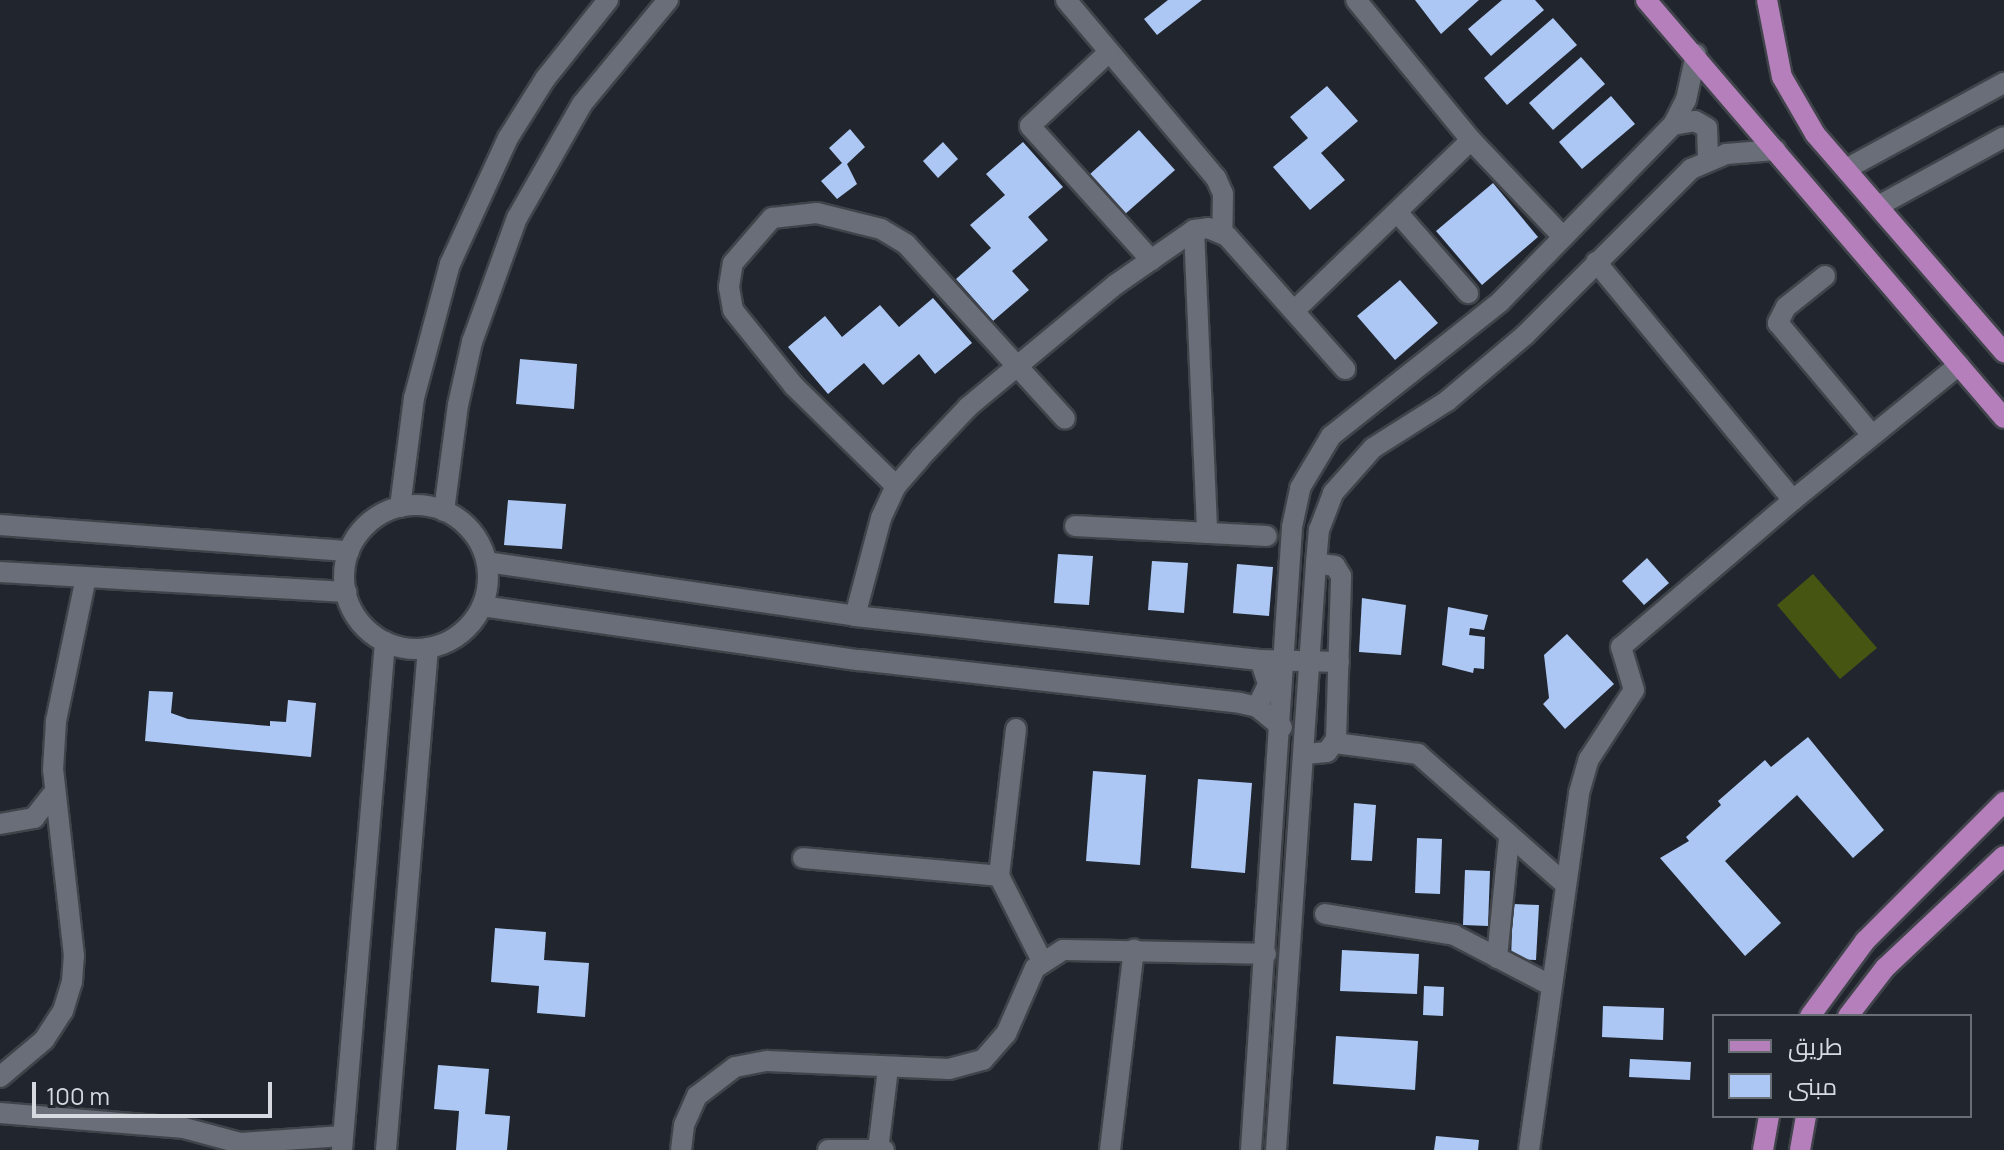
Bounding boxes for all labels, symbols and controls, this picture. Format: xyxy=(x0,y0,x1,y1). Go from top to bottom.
legend xyxy=(1712,1014,1972,1118)
text: طريق xyxy=(1788,1029,1843,1062)
scale bar xyxy=(36,1066,276,1116)
text: مبنى xyxy=(1788,1069,1837,1102)
text: 100 m xyxy=(46,1079,110,1112)

